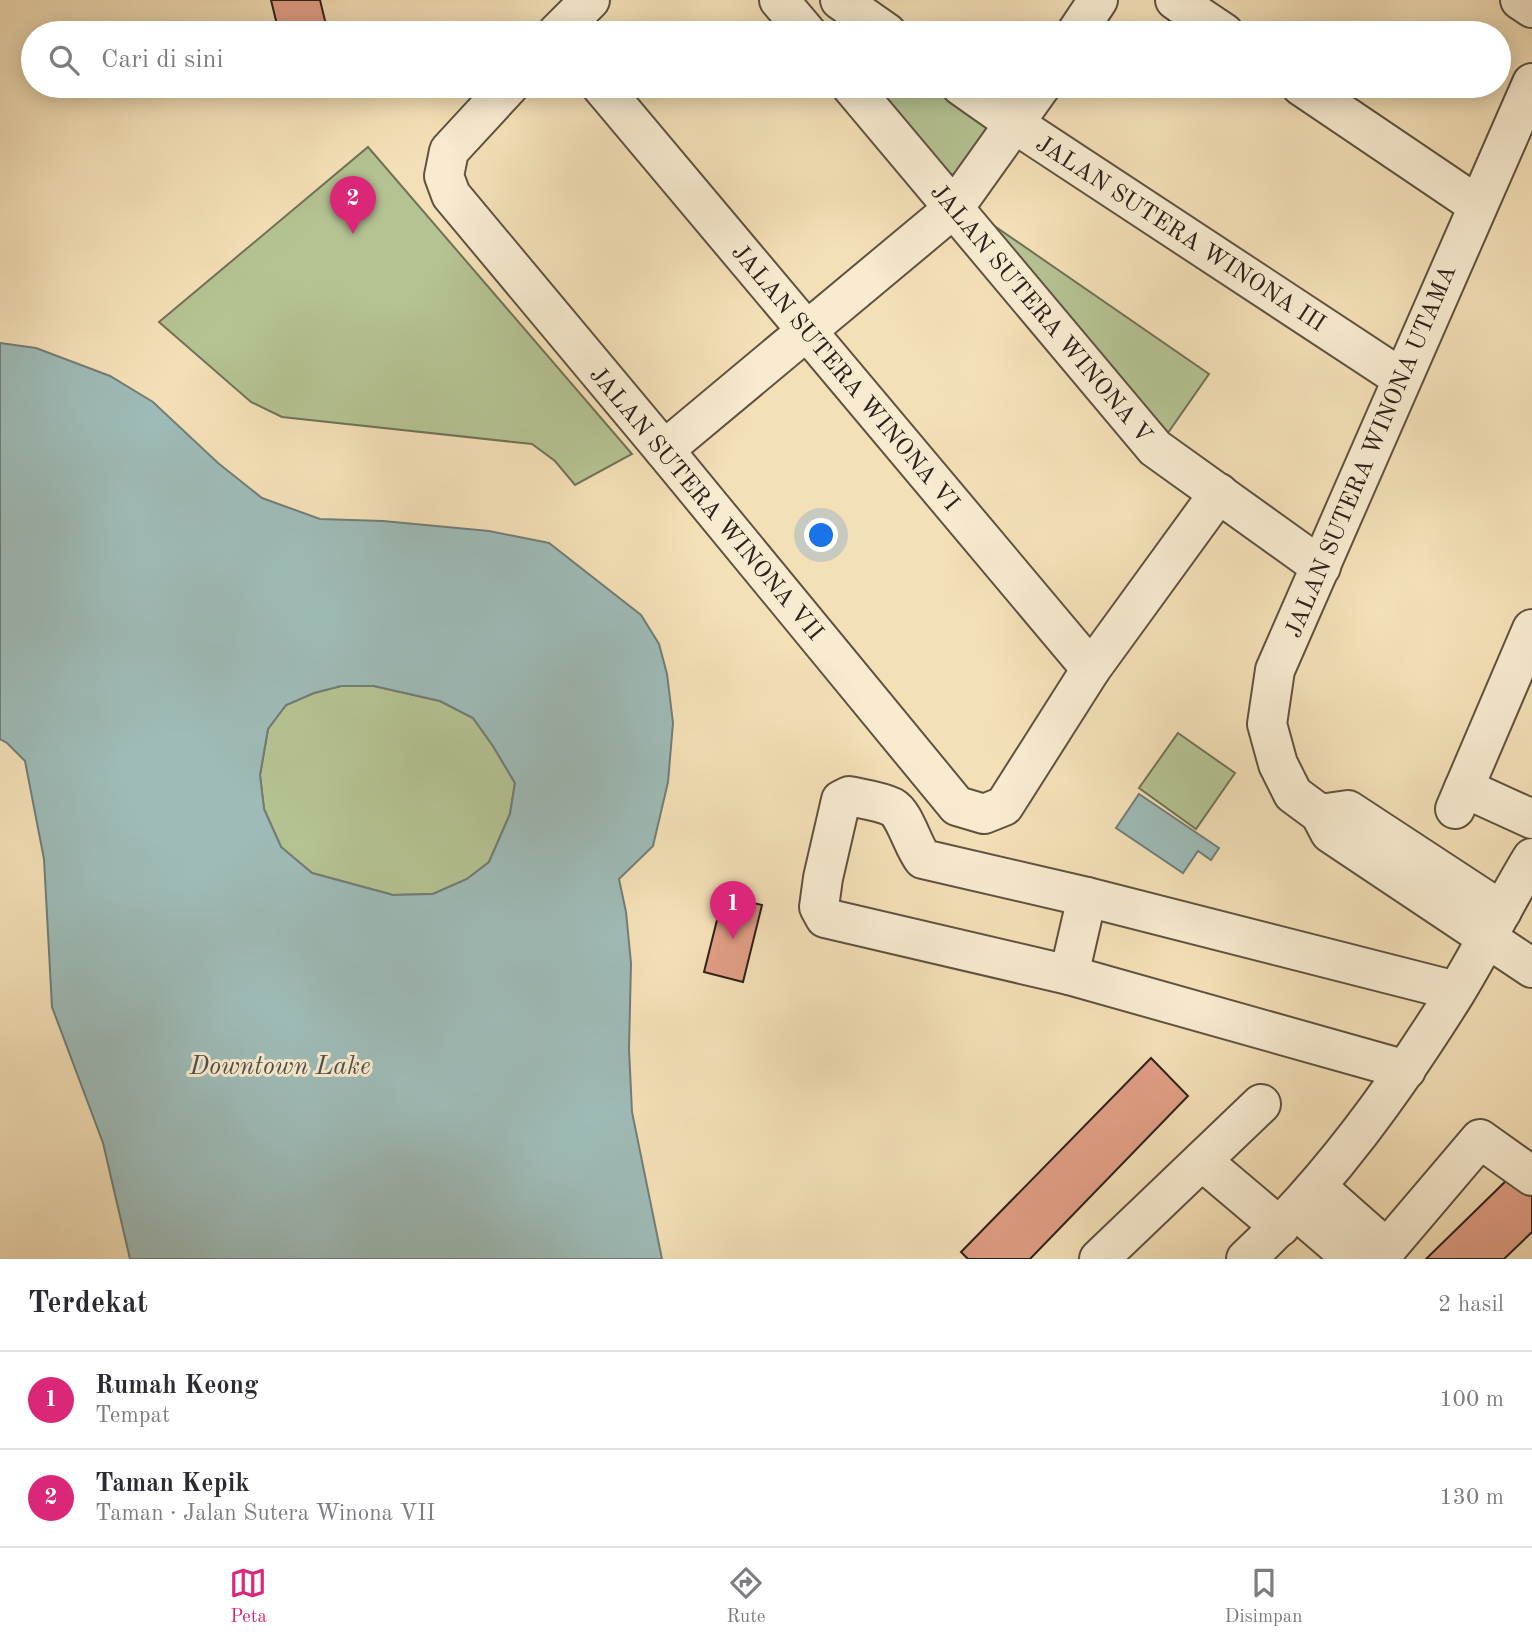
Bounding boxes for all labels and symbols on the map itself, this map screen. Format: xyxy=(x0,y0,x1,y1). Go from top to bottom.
street label: JALAN SUTERA WINONA III xyxy=(1031,132,1329,337)
pin: 2 xyxy=(330,176,376,234)
street label: JALAN SUTERA WINONA V xyxy=(925,180,1156,448)
street label: JALAN SUTERA WINONA VI xyxy=(726,241,963,516)
street label: JALAN SUTERA WINONA UTAMA xyxy=(1282,262,1461,642)
street label: JALAN SUTERA WINONA VII xyxy=(584,363,827,646)
your location xyxy=(804,518,838,552)
pin: 1 xyxy=(710,881,756,939)
water label: Downtown Lake xyxy=(188,1054,371,1080)

